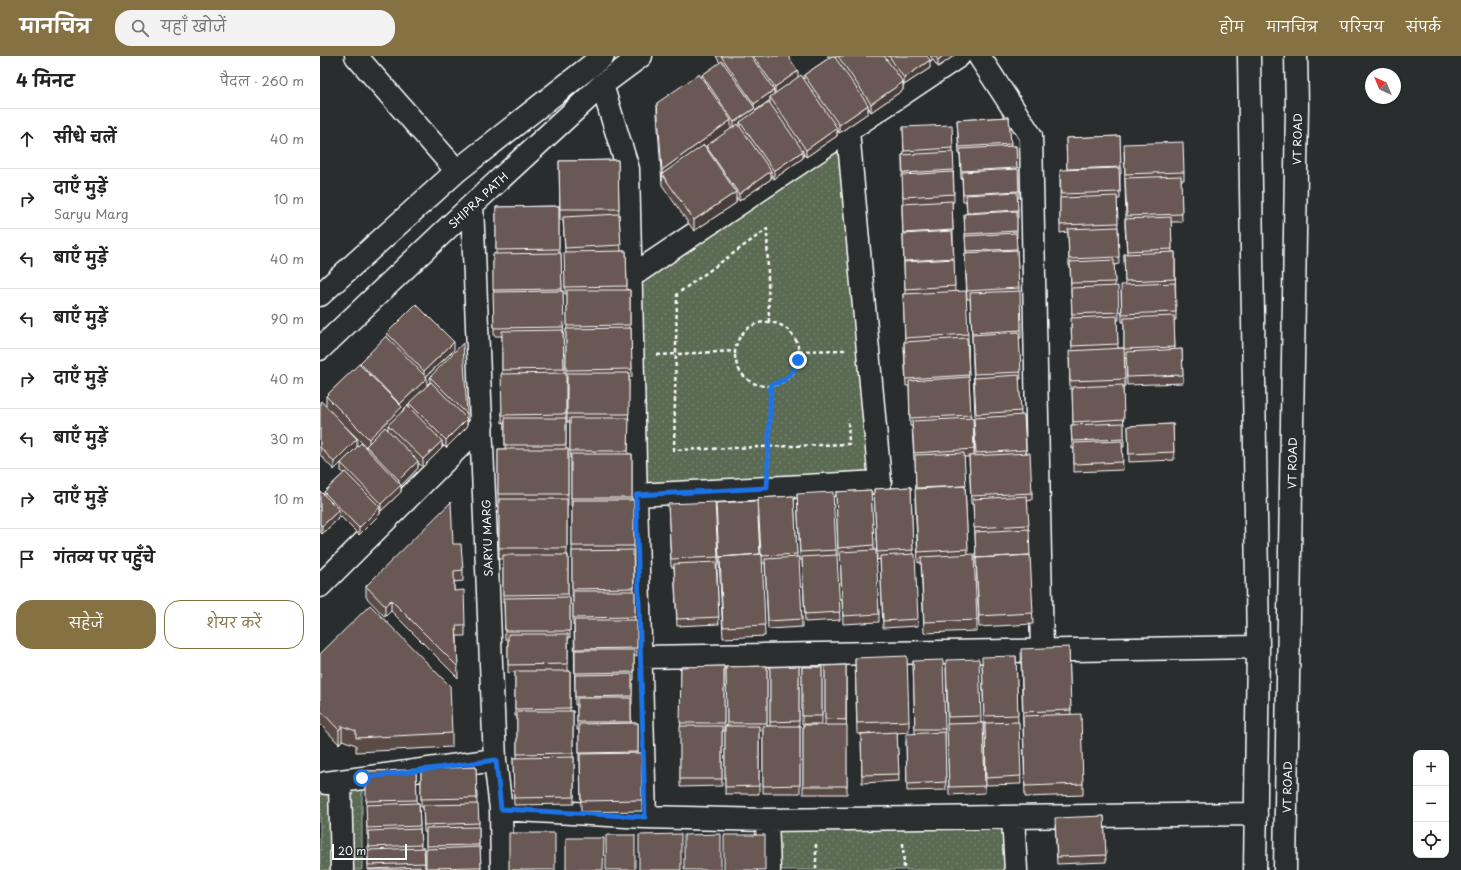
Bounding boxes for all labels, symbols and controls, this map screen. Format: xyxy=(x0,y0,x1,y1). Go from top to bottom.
search box xyxy=(115,10,395,46)
text: मानचित्र xyxy=(20,11,91,39)
text: यहाँ खोजें xyxy=(161,14,226,37)
text: होम xyxy=(1220,16,1244,37)
text: मानचित्र xyxy=(1266,16,1318,37)
text: परिचय xyxy=(1340,16,1384,37)
text: संपर्क xyxy=(1406,16,1441,37)
icon: search xyxy=(129,17,151,39)
text: 4 मिनट xyxy=(16,67,74,93)
north arrow xyxy=(1365,68,1401,104)
text: पैदल · 260 m xyxy=(220,71,304,90)
street label: VT ROAD xyxy=(1288,113,1306,165)
text: सीधे चलें xyxy=(54,125,116,148)
icon: ahead xyxy=(16,128,38,150)
text: 40 m xyxy=(270,129,304,148)
street label: SHIPRA PATH xyxy=(444,168,512,232)
text: दाएँ मुड़ें xyxy=(54,175,107,198)
icon: right xyxy=(16,188,38,210)
text: 10 m xyxy=(274,189,304,208)
text: Saryu Marg xyxy=(54,204,129,223)
text: बाएँ मुड़ें xyxy=(54,245,108,268)
icon: left xyxy=(16,248,38,270)
text: 40 m xyxy=(270,249,304,268)
text: बाएँ मुड़ें xyxy=(54,305,108,328)
icon: left xyxy=(16,308,38,330)
text: 90 m xyxy=(271,309,304,328)
route end xyxy=(789,351,807,369)
text: दाएँ मुड़ें xyxy=(54,365,107,388)
icon: right xyxy=(16,368,38,390)
text: 40 m xyxy=(270,369,304,388)
text: बाएँ मुड़ें xyxy=(54,425,108,448)
icon: left xyxy=(16,428,38,450)
text: 30 m xyxy=(270,429,304,448)
street label: VT ROAD xyxy=(1283,437,1301,489)
text: दाएँ मुड़ें xyxy=(54,485,107,508)
icon: right xyxy=(16,488,38,510)
text: 10 m xyxy=(274,489,304,508)
street label: SARYU MARG xyxy=(477,499,497,577)
text: गंतव्य पर पहुँचे xyxy=(54,545,155,568)
icon: arrive xyxy=(16,548,38,570)
button: सहेजें xyxy=(16,600,156,649)
button: शेयर करें xyxy=(164,600,304,649)
map controls xyxy=(1413,750,1449,858)
button: + xyxy=(1413,750,1449,786)
street label: VT ROAD xyxy=(1278,761,1296,813)
route start xyxy=(353,769,371,787)
button: − xyxy=(1413,786,1449,822)
button: locate xyxy=(1413,822,1449,858)
scale bar xyxy=(332,842,407,861)
text: 20 m xyxy=(338,842,366,859)

